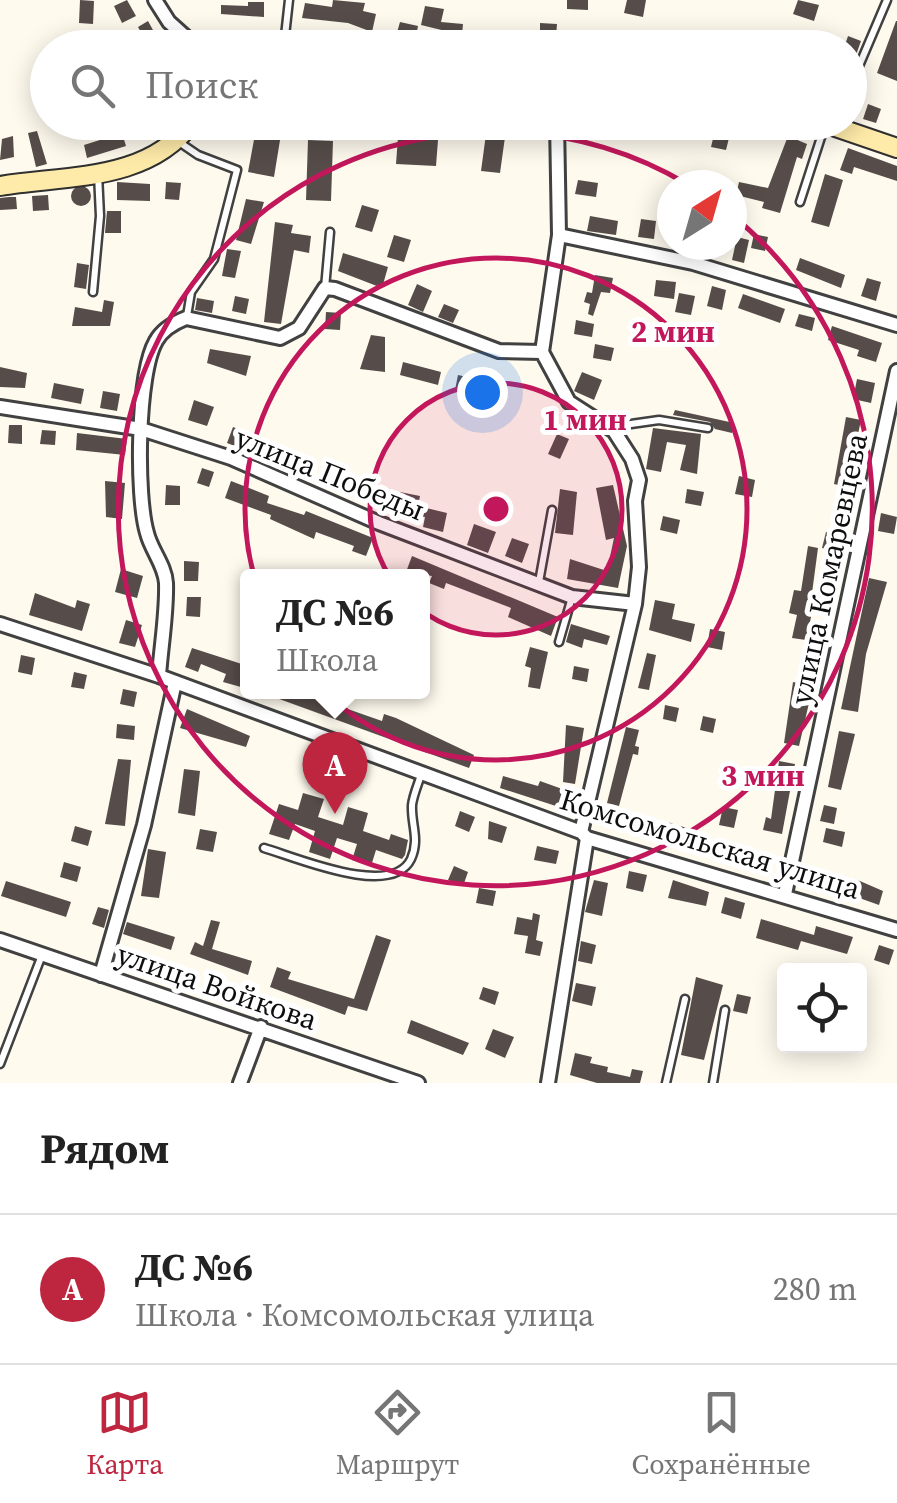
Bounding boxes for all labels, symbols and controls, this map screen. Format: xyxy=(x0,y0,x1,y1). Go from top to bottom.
search box xyxy=(30,30,867,140)
icon: search xyxy=(65,58,120,113)
text: Поиск xyxy=(145,59,258,111)
north arrow xyxy=(657,170,747,260)
text: 2 мин xyxy=(631,311,715,352)
your location xyxy=(457,367,508,418)
text: 1 мин xyxy=(543,399,627,440)
street label: улица Победы xyxy=(229,417,431,530)
street label: улица Комаревцева xyxy=(780,429,877,708)
centre of rings xyxy=(478,491,514,527)
popup xyxy=(240,569,430,699)
text: ДС №6 xyxy=(276,586,394,638)
text: Школа xyxy=(276,638,378,682)
pin: A xyxy=(302,732,368,814)
text: 3 мин xyxy=(721,755,805,796)
street label: Комсомольская улица xyxy=(555,778,866,909)
street label: улица Войкова xyxy=(112,933,323,1040)
map controls xyxy=(777,963,867,1053)
button: locate xyxy=(777,963,867,1053)
text: Рядом xyxy=(40,1119,169,1177)
text: ДС №6 xyxy=(135,1241,253,1293)
text: A xyxy=(62,1267,83,1311)
text: 280 m xyxy=(773,1267,857,1311)
text: Школа · Комсомольская улица xyxy=(135,1293,594,1337)
tab: Карта xyxy=(86,1385,163,1483)
tab: Маршрут xyxy=(336,1385,459,1483)
tab: Сохранённые xyxy=(632,1385,811,1483)

